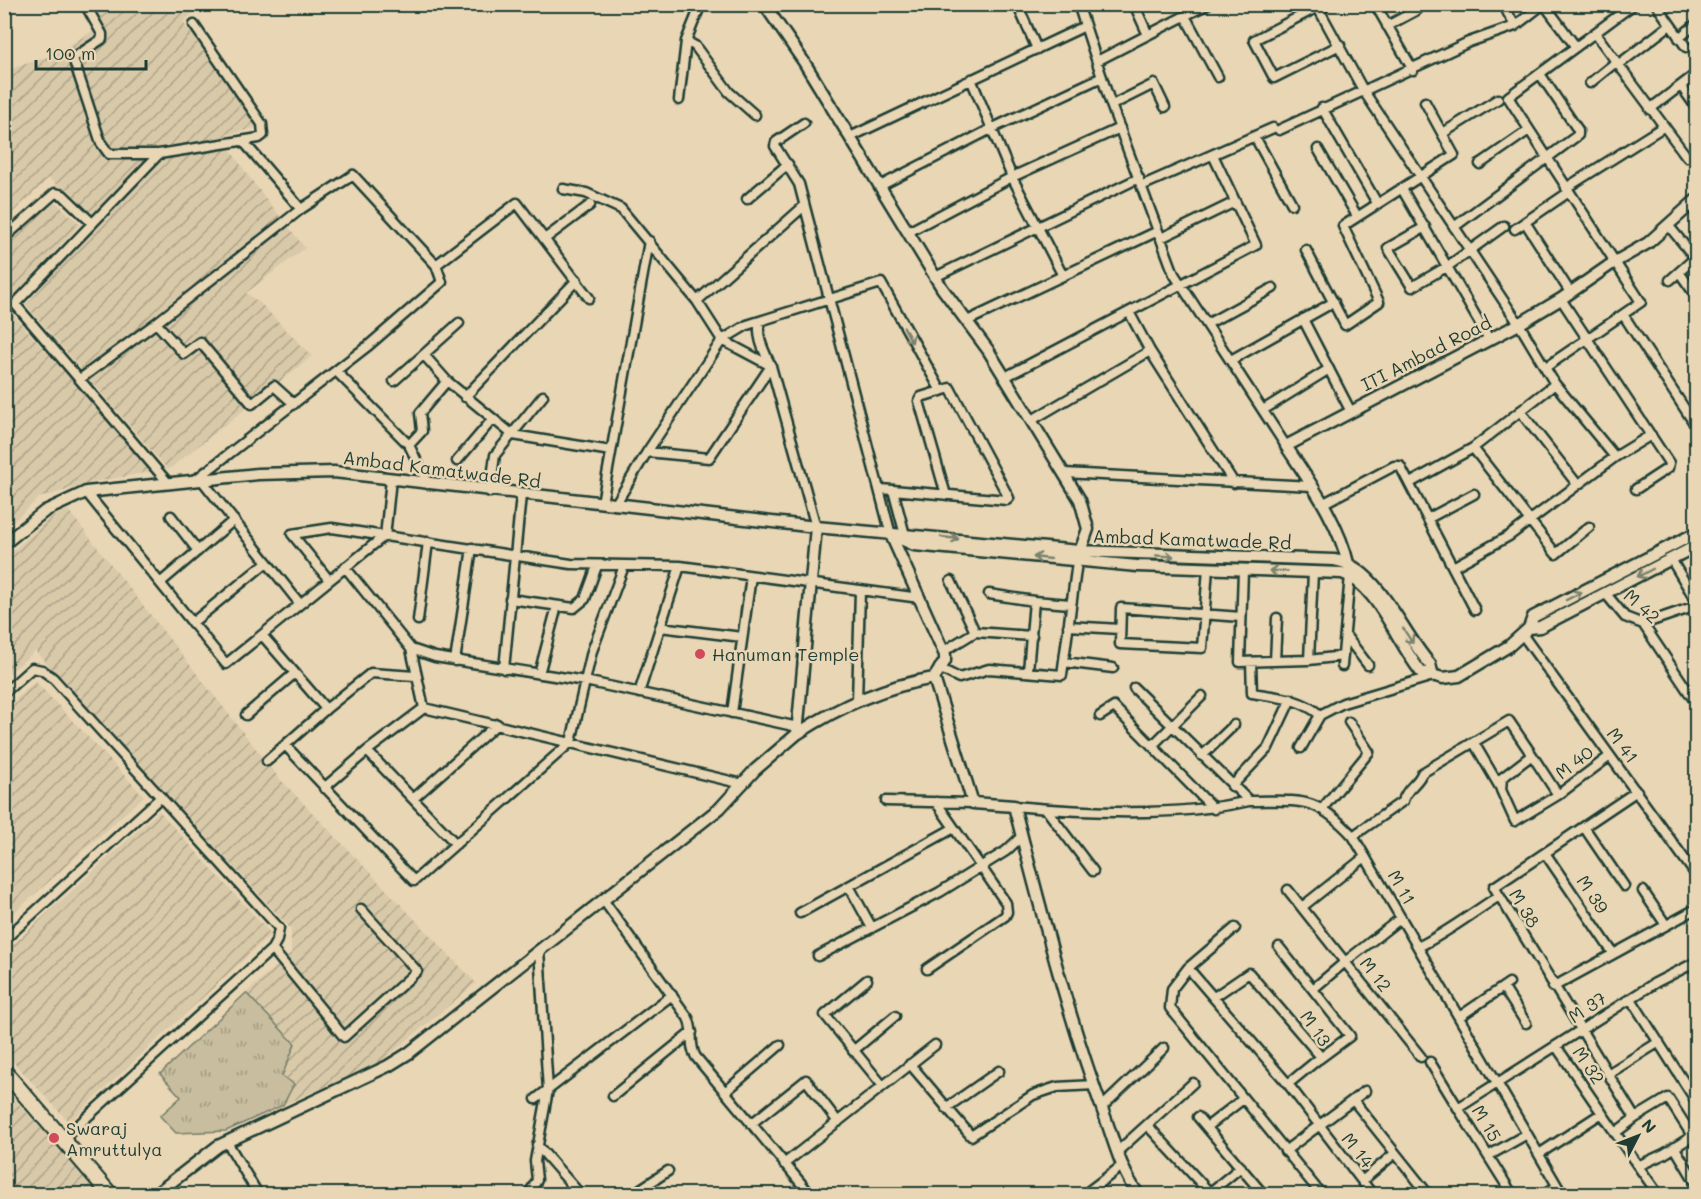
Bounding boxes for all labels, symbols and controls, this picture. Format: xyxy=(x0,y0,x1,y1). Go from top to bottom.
scale bar xyxy=(36,33,146,71)
text: 100 m xyxy=(45,41,95,65)
street label: ITI Ambad Road xyxy=(1357,310,1495,396)
one-way arrow xyxy=(902,326,914,343)
street label: Ambad Kamatwade Rd xyxy=(342,445,542,493)
street label: Ambad Kamatwade Rd xyxy=(1092,524,1292,554)
one-way arrow xyxy=(939,533,959,544)
one-way arrow xyxy=(1154,550,1174,561)
one-way arrow xyxy=(1032,552,1052,563)
one-way arrow xyxy=(1269,565,1289,576)
one-way arrow xyxy=(1636,568,1654,579)
street label: M 42 xyxy=(1619,583,1665,629)
one-way arrow xyxy=(1565,589,1583,601)
one-way arrow xyxy=(1402,627,1414,643)
place label: Hanuman Temple xyxy=(712,642,859,666)
marker: Hanuman Temple xyxy=(693,647,707,661)
street label: M 41 xyxy=(1602,722,1644,768)
street label: M 40 xyxy=(1550,740,1598,784)
street label: M 11 xyxy=(1383,865,1421,909)
street label: M 39 xyxy=(1572,870,1615,918)
street label: M 38 xyxy=(1504,884,1546,932)
street label: M 12 xyxy=(1355,952,1397,996)
street label: M 37 xyxy=(1563,986,1611,1028)
street label: M 13 xyxy=(1295,1005,1337,1051)
street label: M 32 xyxy=(1568,1041,1610,1089)
street label: M 15 xyxy=(1467,1100,1507,1146)
north arrow xyxy=(1608,1106,1668,1166)
text: N xyxy=(1638,1114,1661,1137)
place label: Swaraj Amruttulya xyxy=(66,1116,163,1161)
street label: M 14 xyxy=(1337,1127,1380,1173)
marker: Swaraj Amruttulya xyxy=(47,1131,61,1145)

